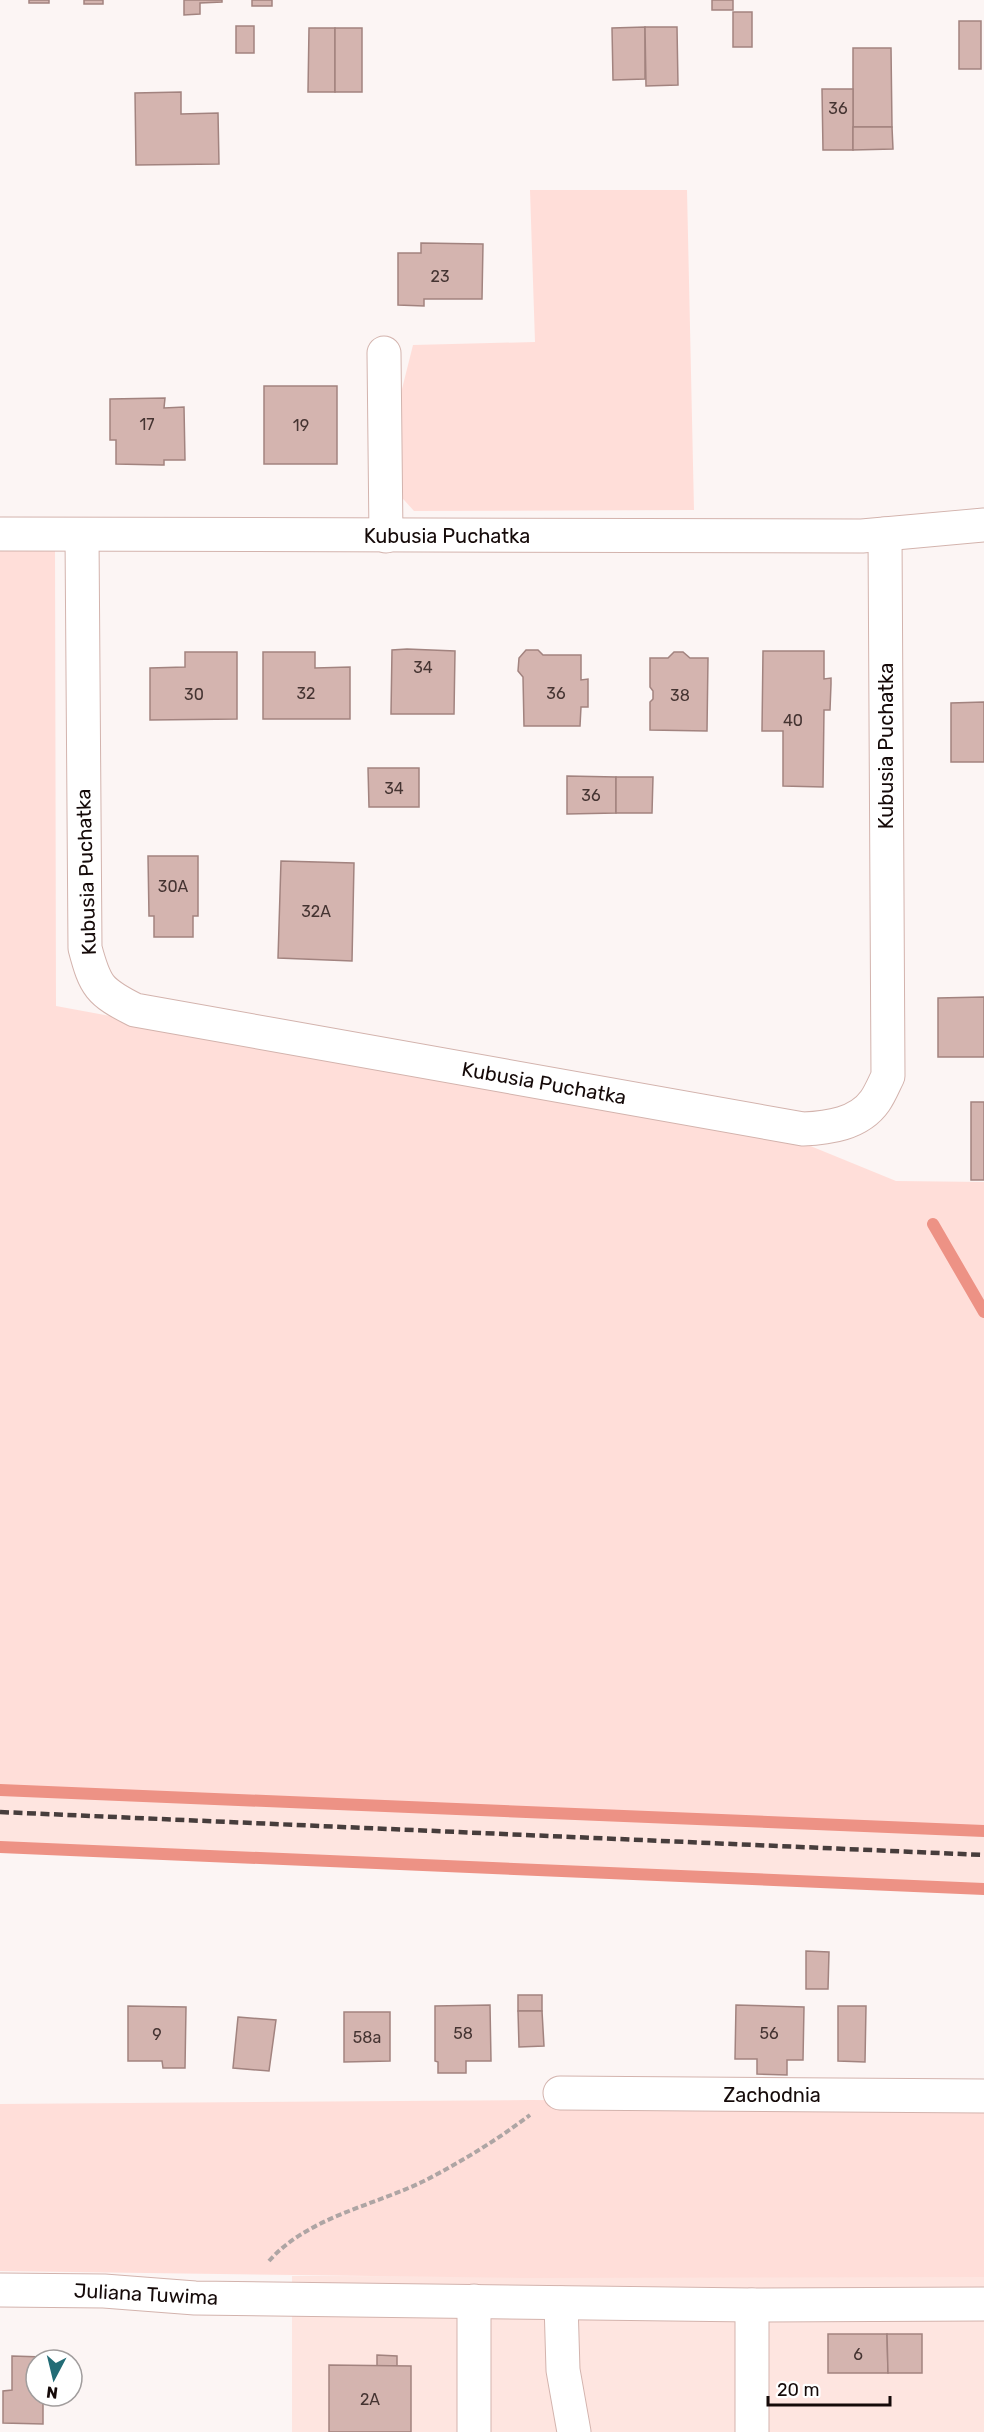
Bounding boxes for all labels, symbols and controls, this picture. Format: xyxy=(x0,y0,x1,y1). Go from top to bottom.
house number: 36 xyxy=(828,99,848,118)
house number: 23 xyxy=(430,267,450,286)
house number: 17 xyxy=(139,415,155,434)
house number: 19 xyxy=(293,416,309,435)
street label: Kubusia Puchatka xyxy=(364,524,530,548)
house number: 34 xyxy=(413,658,433,677)
street label: Kubusia Puchatka xyxy=(874,663,898,829)
house number: 32 xyxy=(296,684,316,703)
house number: 36 xyxy=(546,684,566,703)
house number: 30 xyxy=(184,685,204,704)
house number: 38 xyxy=(670,686,690,705)
house number: 40 xyxy=(783,711,803,730)
house number: 34 xyxy=(384,779,404,798)
house number: 36 xyxy=(581,786,601,805)
street label: Kubusia Puchatka xyxy=(71,788,101,956)
house number: 30A xyxy=(158,877,189,896)
house number: 32A xyxy=(301,902,331,921)
street label: Kubusia Puchatka xyxy=(460,1057,628,1109)
house number: 58 xyxy=(453,2024,473,2043)
house number: 56 xyxy=(759,2024,779,2043)
house number: 9 xyxy=(152,2025,162,2044)
house number: 58a xyxy=(353,2028,381,2047)
street label: Zachodnia xyxy=(723,2083,821,2107)
street label: Juliana Tuwima xyxy=(73,2278,219,2310)
house number: 6 xyxy=(853,2345,863,2364)
north arrow xyxy=(24,2348,84,2408)
scale bar xyxy=(768,2369,890,2407)
text: 20 m xyxy=(777,2379,819,2401)
text: N xyxy=(45,2382,59,2403)
house number: 2A xyxy=(360,2390,380,2409)

